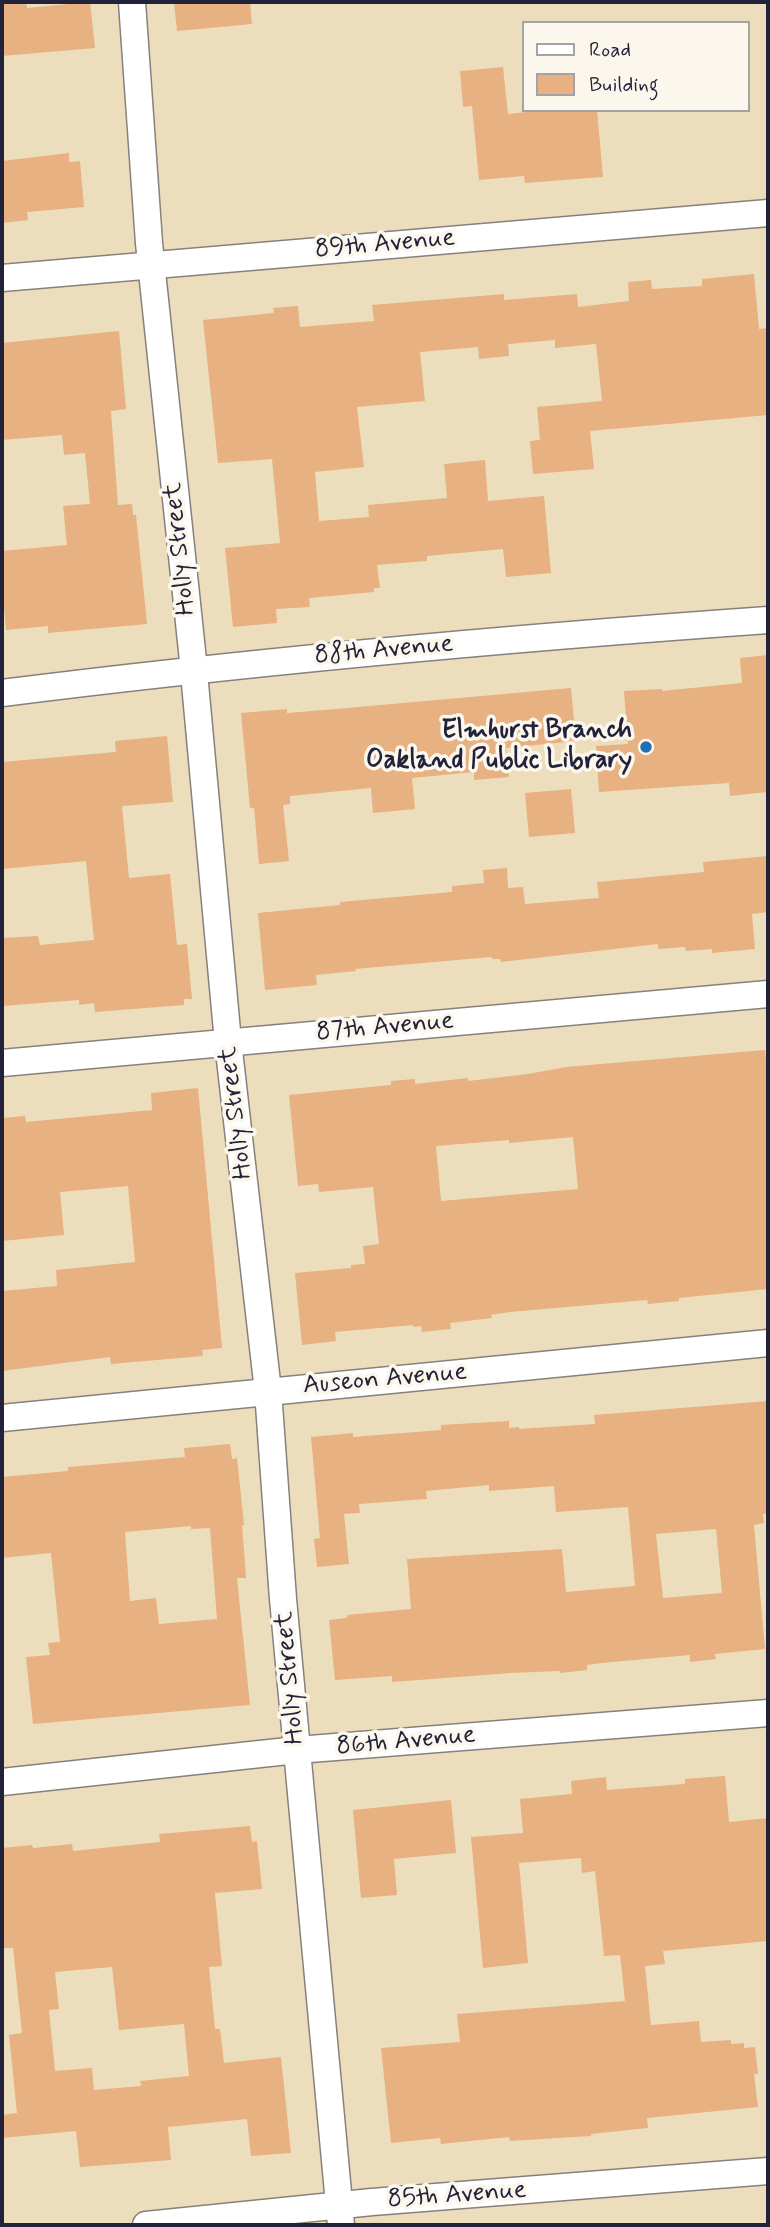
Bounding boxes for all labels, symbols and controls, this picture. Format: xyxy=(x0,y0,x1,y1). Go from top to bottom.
legend xyxy=(522,21,749,112)
text: Road xyxy=(589,36,631,64)
text: Building xyxy=(589,71,659,99)
street label: 89th Avenue xyxy=(314,223,456,267)
street label: Holly Street xyxy=(159,481,203,617)
street label: 88th Avenue xyxy=(313,629,455,673)
place label: Elmhurst Branch Oakland Public Library xyxy=(366,716,632,778)
marker: Elmhurst Branch Oakland Public Library xyxy=(638,739,654,755)
street label: 87th Avenue xyxy=(315,1006,455,1050)
street label: Holly Street xyxy=(213,1045,261,1181)
street label: Auseon Avenue xyxy=(302,1357,468,1403)
street label: Holly Street xyxy=(270,1610,312,1746)
street label: 86th Avenue xyxy=(335,1720,477,1764)
street label: 85th Avenue xyxy=(387,2176,527,2216)

